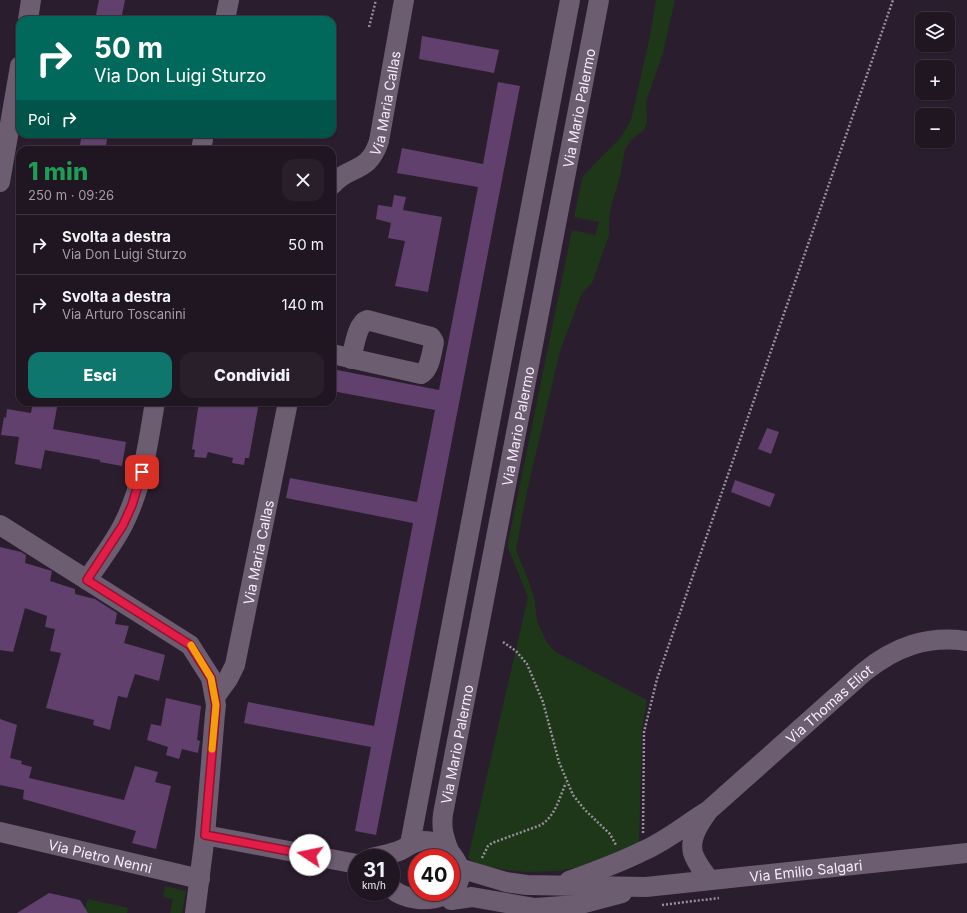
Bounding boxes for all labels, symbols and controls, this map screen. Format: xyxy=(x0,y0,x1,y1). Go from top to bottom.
map controls xyxy=(915,12,955,148)
button: layers xyxy=(915,12,955,52)
text: 50 m xyxy=(94,31,163,65)
icon: right xyxy=(28,32,80,84)
street label: Via Mario Palermo xyxy=(559,47,598,169)
street label: Via Maria Callas xyxy=(366,49,403,158)
button: + xyxy=(915,60,955,100)
text: Via Don Luigi Sturzo xyxy=(94,65,266,86)
icon: right xyxy=(58,108,80,130)
button: − xyxy=(915,108,955,148)
text: Poi xyxy=(28,110,50,129)
text: 1 min xyxy=(28,157,88,186)
button: close xyxy=(282,159,324,201)
text: 250 m · 09:26 xyxy=(28,187,114,203)
text: Svolta a destra xyxy=(62,227,171,246)
icon: right xyxy=(28,234,50,256)
text: 50 m xyxy=(288,235,324,254)
text: Via Don Luigi Sturzo xyxy=(62,246,187,262)
text: Svolta a destra xyxy=(62,287,171,306)
icon: right xyxy=(28,294,50,316)
text: 140 m xyxy=(281,295,324,314)
text: Via Arturo Toscanini xyxy=(62,306,186,322)
button: Esci xyxy=(28,352,172,398)
button: Condividi xyxy=(180,352,324,398)
street label: Via Mario Palermo xyxy=(498,365,537,487)
pin xyxy=(125,455,159,489)
icon: arrive xyxy=(131,461,153,483)
street label: Via Maria Callas xyxy=(239,498,277,606)
street label: Via Thomas Eliot xyxy=(782,660,876,747)
street label: Via Mario Palermo xyxy=(437,683,476,805)
position arrow xyxy=(289,834,331,876)
street label: Via Pietro Nenni xyxy=(47,835,154,876)
speed limit sign: 40 xyxy=(408,849,460,901)
street label: Via Emilio Salgari xyxy=(748,856,863,885)
text: 31 xyxy=(363,858,385,882)
text: km/h xyxy=(362,879,386,891)

